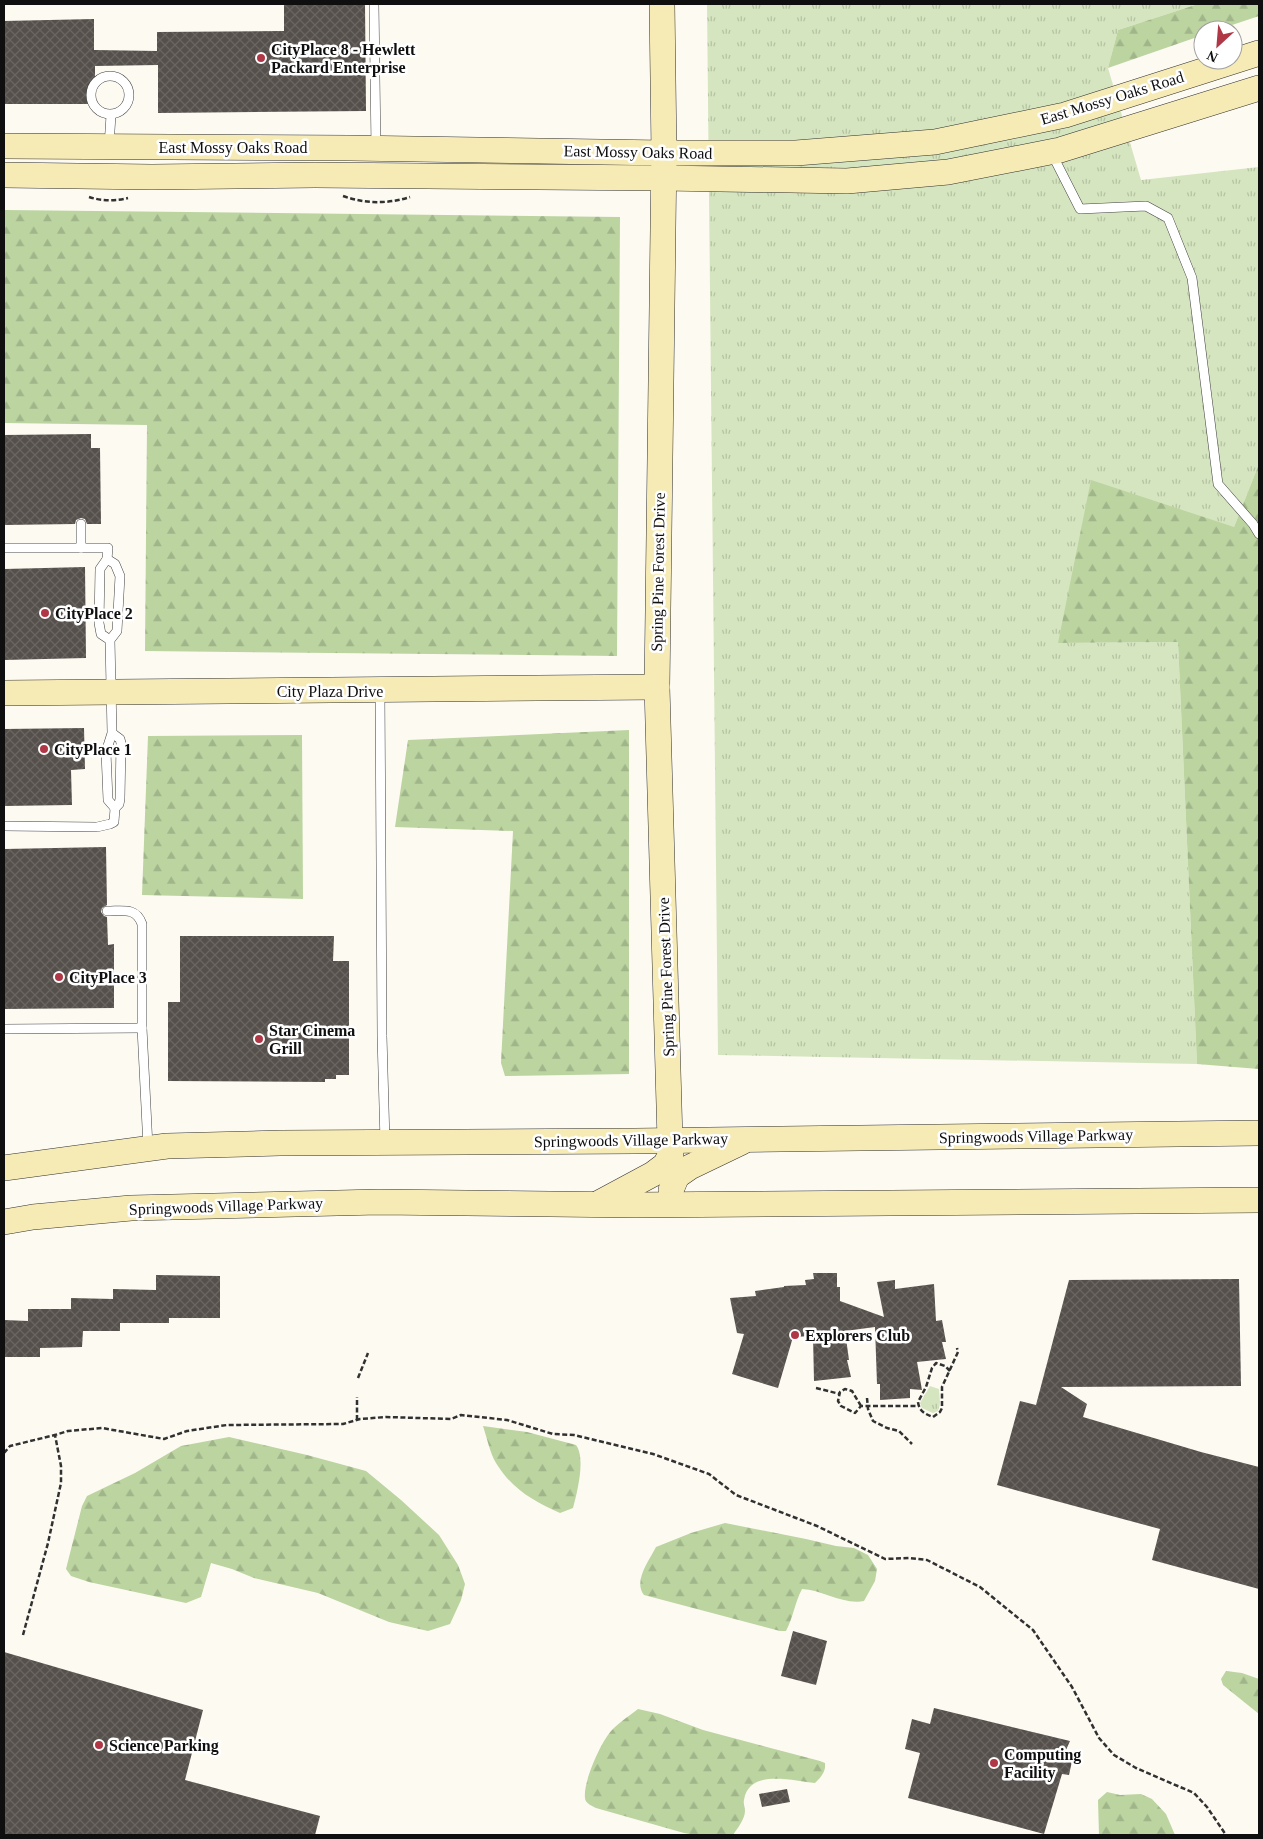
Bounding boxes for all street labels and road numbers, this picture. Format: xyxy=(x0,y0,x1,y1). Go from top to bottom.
street label: East Mossy Oaks Road xyxy=(1038,68,1186,129)
street label: East Mossy Oaks Road xyxy=(159,139,307,157)
street label: East Mossy Oaks Road xyxy=(563,142,713,163)
street label: Spring Pine Forest Drive xyxy=(648,492,669,652)
street label: City Plaza Drive xyxy=(277,683,383,701)
street label: Spring Pine Forest Drive xyxy=(655,897,678,1057)
street label: Springwoods Village Parkway xyxy=(939,1126,1133,1147)
street label: Springwoods Village Parkway xyxy=(534,1130,728,1151)
street label: Springwoods Village Parkway xyxy=(129,1194,323,1219)

